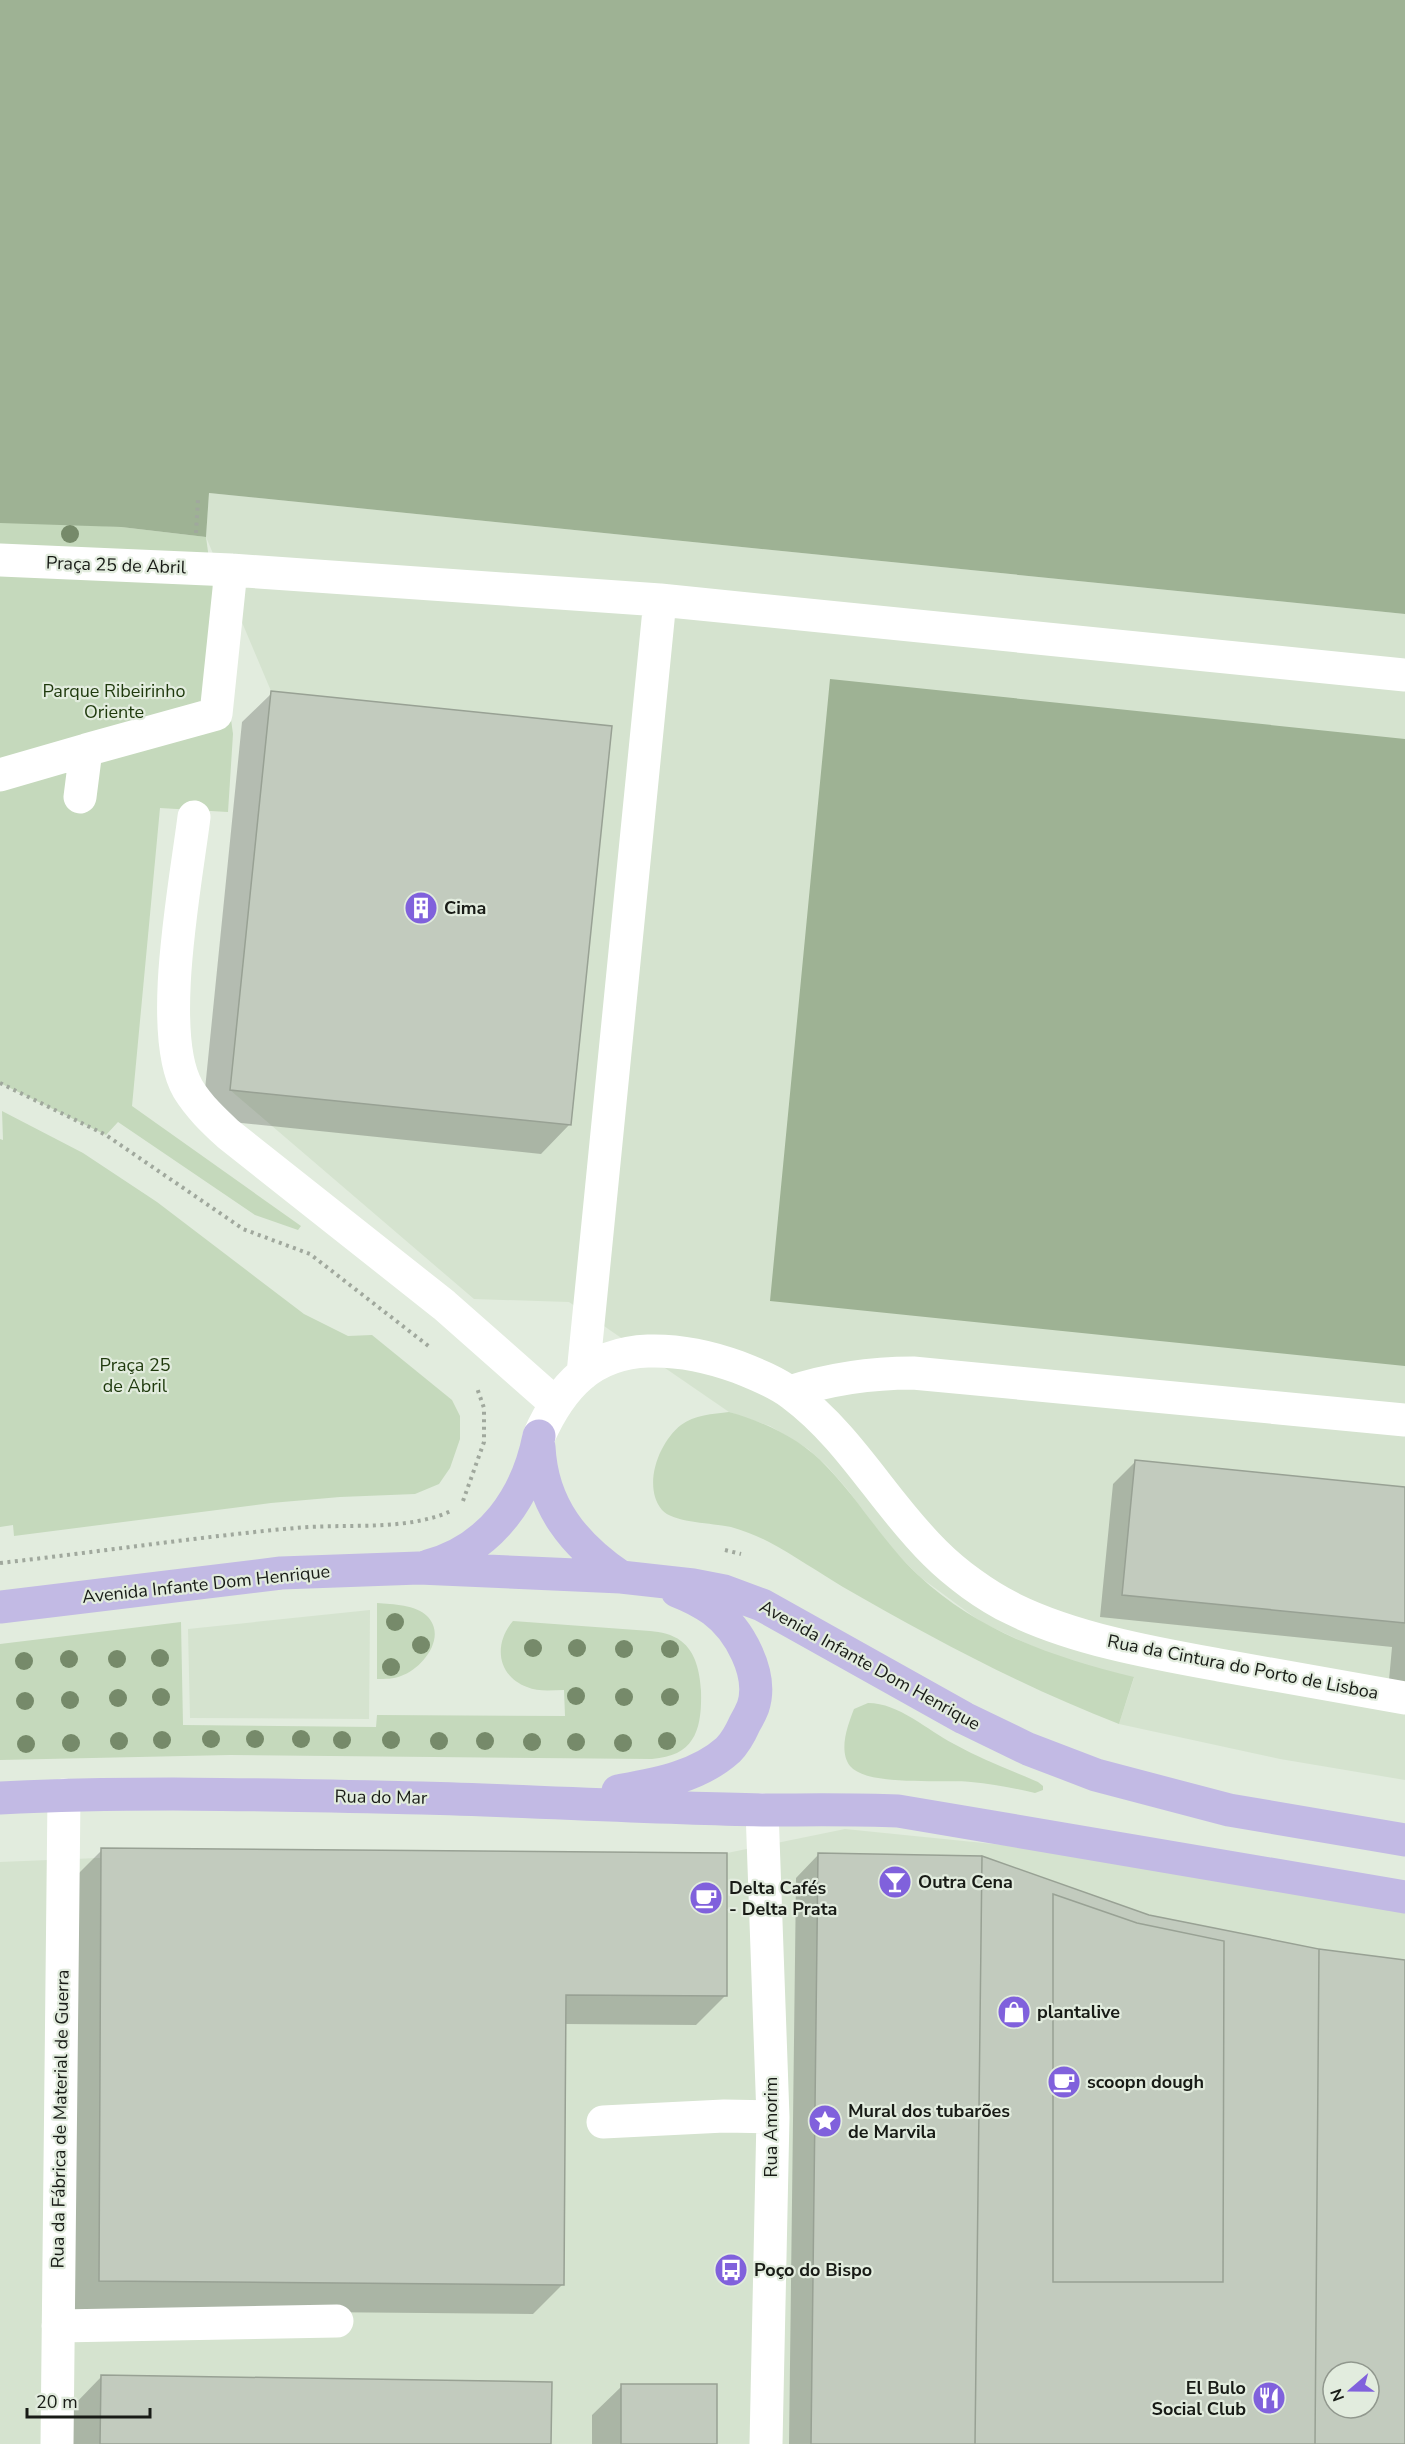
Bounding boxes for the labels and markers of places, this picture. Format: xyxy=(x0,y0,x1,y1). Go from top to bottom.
building icon: Cima xyxy=(403,890,439,926)
place label: Cima xyxy=(444,896,486,920)
bar icon: Outra Cena xyxy=(877,1864,913,1900)
place label: Outra Cena xyxy=(918,1870,1013,1894)
place label: Delta Cafés - Delta Prata xyxy=(729,1876,837,1921)
cafe icon: Delta Cafés - Delta Prata xyxy=(688,1880,724,1916)
shop icon: plantalive xyxy=(996,1994,1032,2030)
place label: plantalive xyxy=(1037,2000,1120,2024)
cafe icon: scoopn dough xyxy=(1046,2064,1082,2100)
place label: scoopn dough xyxy=(1087,2070,1204,2094)
place label: Mural dos tubarões de Marvila xyxy=(848,2099,1010,2144)
place icon: Mural dos tubarões de Marvila xyxy=(807,2103,843,2139)
bus stop icon: Poço do Bispo xyxy=(713,2252,749,2288)
place label: Poço do Bispo xyxy=(754,2258,872,2282)
place label: El Bulo Social Club xyxy=(1152,2376,1246,2421)
restaurant icon: El Bulo Social Club xyxy=(1251,2380,1287,2416)

